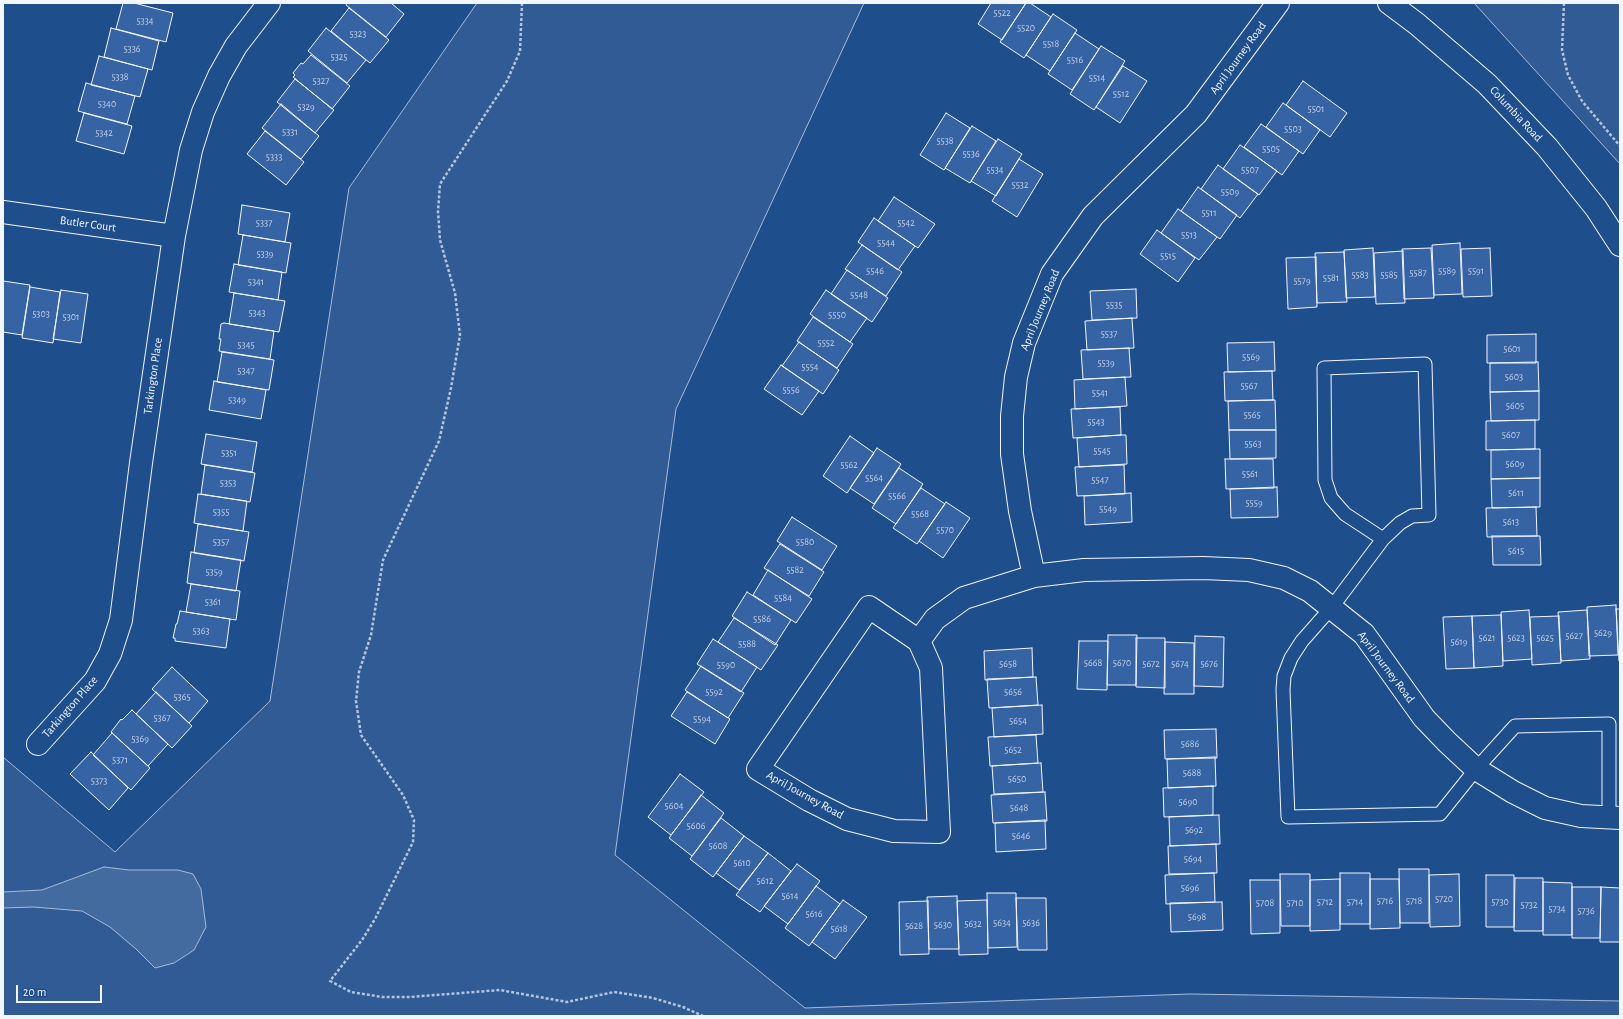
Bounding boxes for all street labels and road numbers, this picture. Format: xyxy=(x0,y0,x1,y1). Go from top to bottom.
street label: April Journey Road xyxy=(1207,19,1269,97)
street label: Columbia Road xyxy=(1487,83,1545,145)
street label: Butler Court xyxy=(59,213,117,235)
street label: April Journey Road xyxy=(1017,267,1063,353)
street label: Tarkington Place xyxy=(140,337,166,415)
street label: April Journey Road xyxy=(1354,628,1418,706)
street label: Tarkington Place xyxy=(39,673,101,741)
street label: April Journey Road xyxy=(764,768,846,822)

